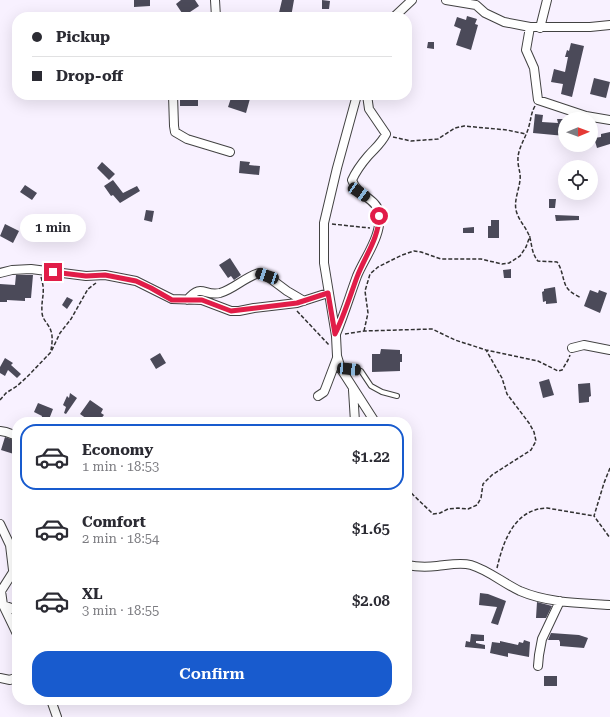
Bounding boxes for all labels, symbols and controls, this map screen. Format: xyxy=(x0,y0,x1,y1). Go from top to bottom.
text: Pickup xyxy=(56,28,110,46)
text: Drop-off xyxy=(56,67,123,85)
north arrow xyxy=(558,112,598,152)
map controls xyxy=(558,112,598,200)
button: locate xyxy=(558,160,598,200)
car xyxy=(346,180,372,204)
route start xyxy=(370,207,388,225)
callout: 1 min xyxy=(20,214,86,242)
text: 1 min xyxy=(35,220,71,235)
route end xyxy=(44,263,62,281)
car xyxy=(254,266,280,286)
car xyxy=(337,362,361,376)
icon: car xyxy=(34,439,70,475)
text: Economy xyxy=(82,441,153,459)
text: $1.22 xyxy=(352,448,390,466)
text: 1 min · 18:53 xyxy=(82,459,159,474)
icon: car xyxy=(34,511,70,547)
text: Comfort xyxy=(82,513,146,531)
text: $1.65 xyxy=(352,520,390,538)
text: 2 min · 18:54 xyxy=(82,531,159,546)
icon: car xyxy=(34,583,70,619)
text: XL xyxy=(82,585,103,603)
text: $2.08 xyxy=(352,592,390,610)
text: 3 min · 18:55 xyxy=(82,603,159,618)
button: Confirm xyxy=(32,651,392,697)

